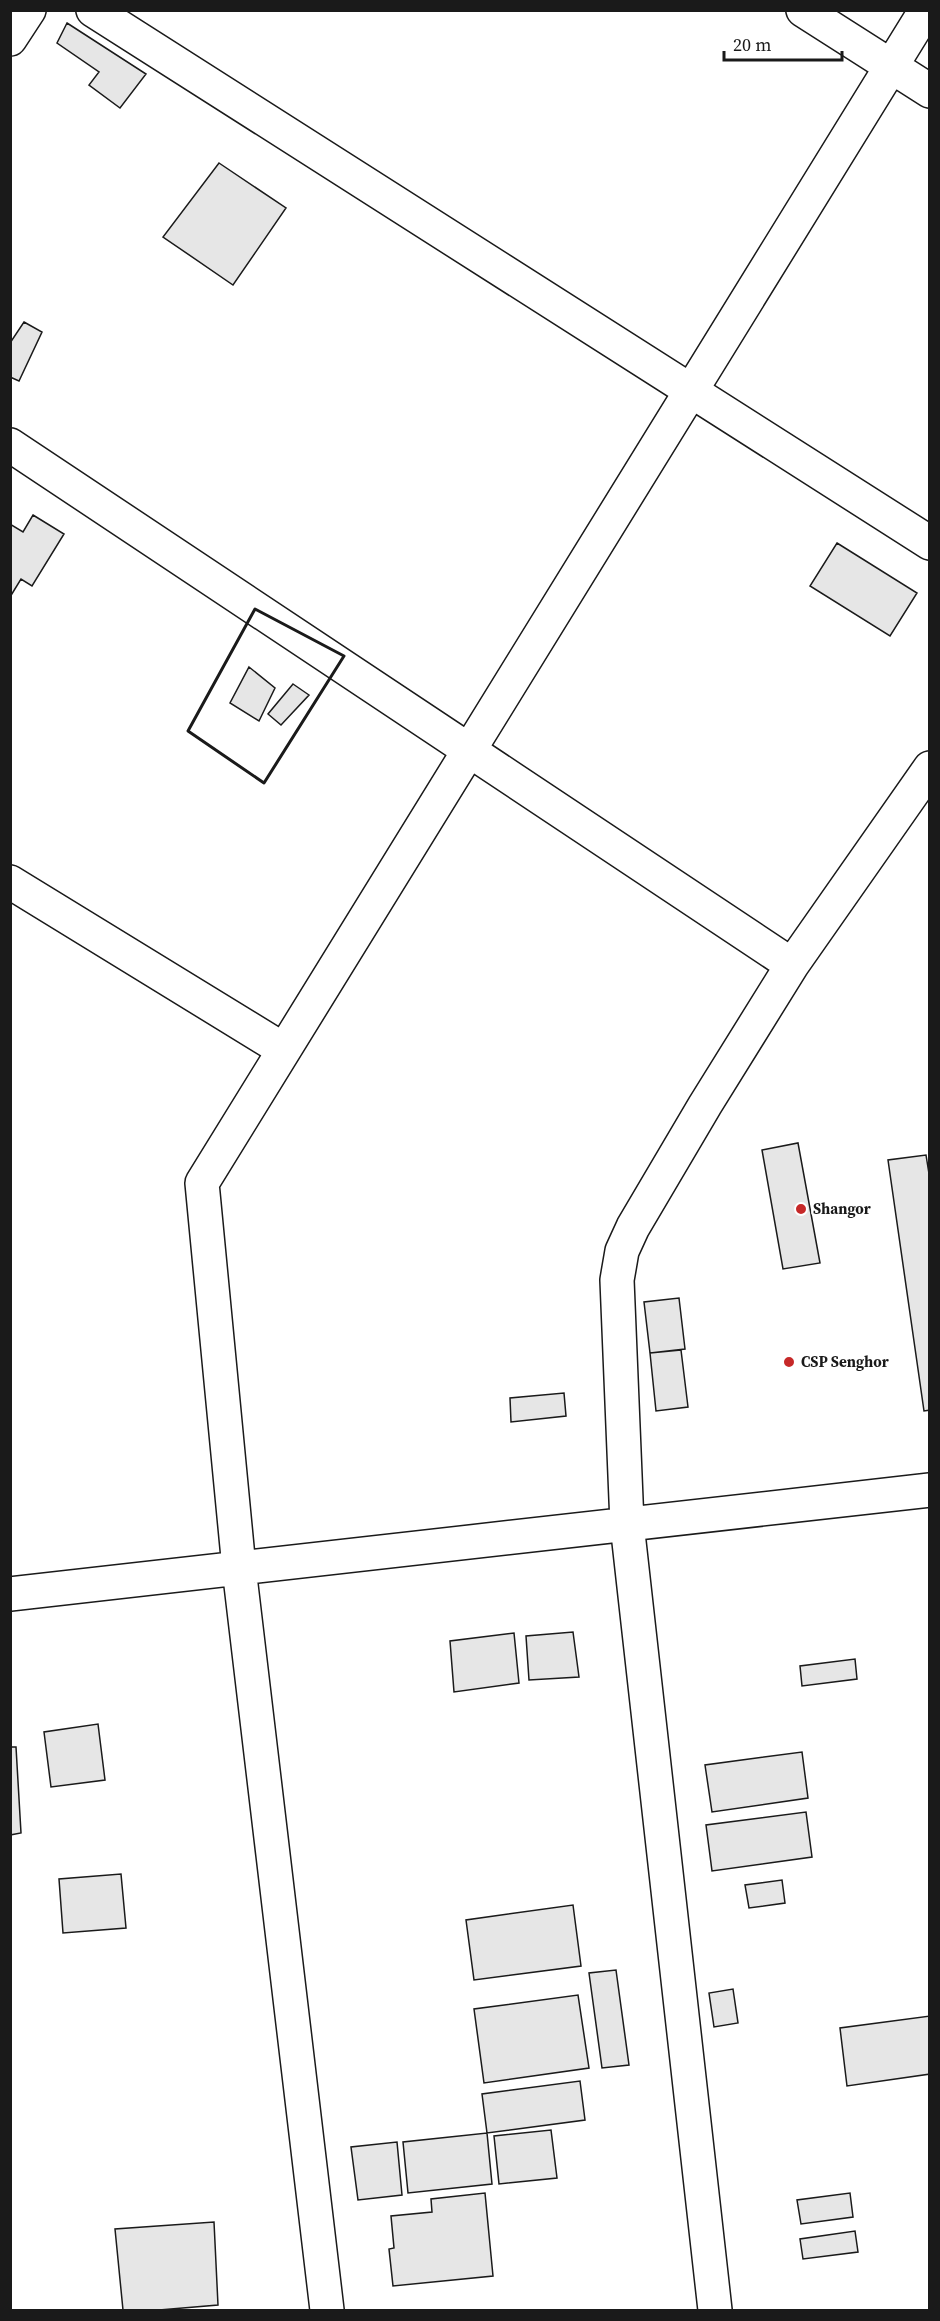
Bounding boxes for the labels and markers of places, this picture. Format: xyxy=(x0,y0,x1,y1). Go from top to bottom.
place label: Shangor xyxy=(813,1198,871,1219)
marker: Shangor xyxy=(794,1202,808,1216)
place label: CSP Senghor xyxy=(801,1351,889,1372)
marker: CSP Senghor xyxy=(782,1355,796,1369)

